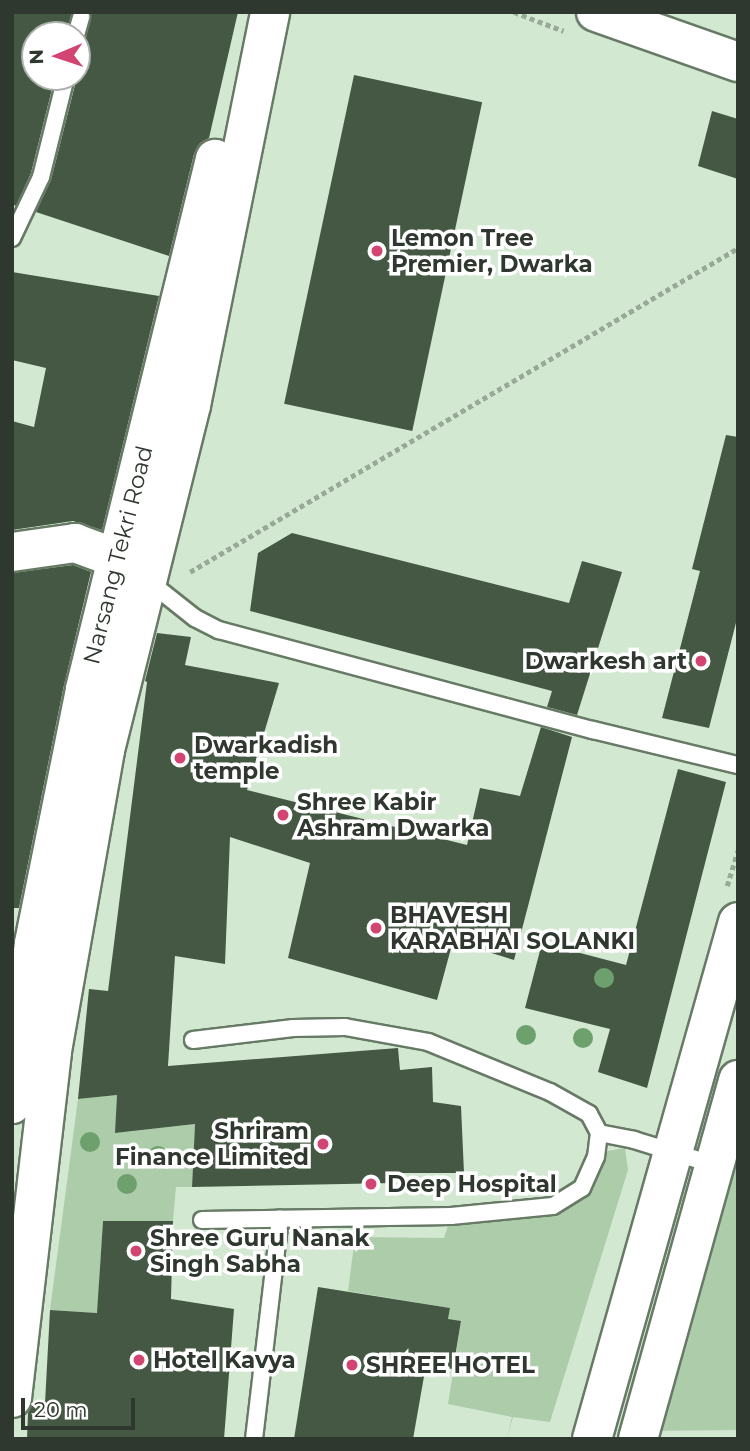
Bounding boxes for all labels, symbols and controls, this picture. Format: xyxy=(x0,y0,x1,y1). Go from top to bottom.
north arrow xyxy=(21,21,91,91)
text: N xyxy=(25,49,48,65)
place label: Lemon Tree Premier, Dwarka xyxy=(391,224,593,278)
marker: Lemon Tree Premier, Dwarka xyxy=(369,243,385,259)
street label: Narsang Tekri Road xyxy=(77,443,159,667)
place label: Dwarkesh art xyxy=(525,647,687,675)
marker: Dwarkesh art xyxy=(693,653,709,669)
place label: Dwarkadish temple xyxy=(194,731,338,785)
marker: Dwarkadish temple xyxy=(172,750,188,766)
place label: Shree Kabir Ashram Dwarka xyxy=(297,788,490,842)
marker: Shree Kabir Ashram Dwarka xyxy=(275,807,291,823)
place label: BHAVESH KARABHAI SOLANKI xyxy=(390,901,635,955)
marker: BHAVESH KARABHAI SOLANKI xyxy=(368,920,384,936)
place label: Shriram Finance Limited xyxy=(115,1117,309,1171)
marker: Shriram Finance Limited xyxy=(315,1136,331,1152)
place label: Deep Hospital xyxy=(387,1170,557,1198)
marker: Deep Hospital xyxy=(361,1174,381,1194)
place label: Shree Guru Nanak Singh Sabha xyxy=(150,1224,369,1278)
marker: Shree Guru Nanak Singh Sabha xyxy=(128,1243,144,1259)
place label: Hotel Kavya xyxy=(153,1346,296,1374)
place label: SHREE HOTEL xyxy=(366,1351,535,1379)
marker: Hotel Kavya xyxy=(131,1352,147,1368)
marker: SHREE HOTEL xyxy=(344,1357,360,1373)
scale bar xyxy=(24,1384,138,1428)
text: 20 m xyxy=(34,1397,88,1422)

